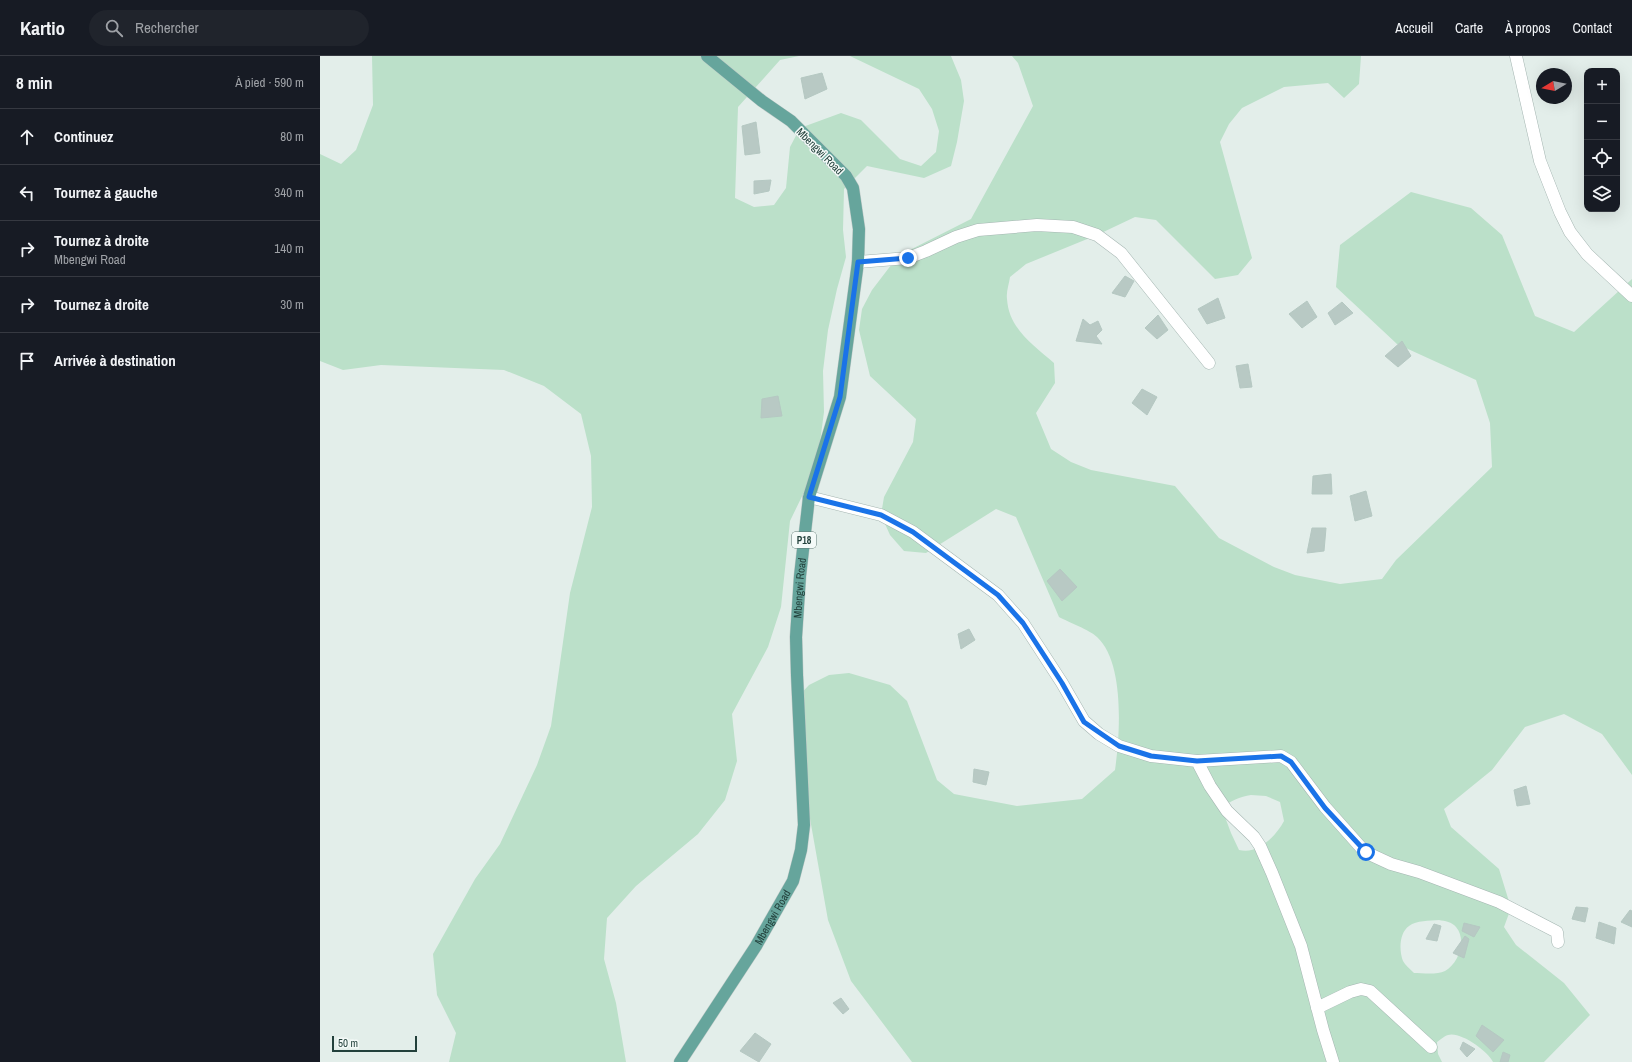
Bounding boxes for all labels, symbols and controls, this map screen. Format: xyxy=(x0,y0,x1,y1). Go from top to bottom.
search box xyxy=(89,10,369,46)
text: Kartio xyxy=(20,15,65,41)
icon: search xyxy=(103,17,125,39)
text: Rechercher xyxy=(135,17,199,38)
text: Accueil xyxy=(1395,19,1433,37)
text: Carte xyxy=(1455,19,1483,37)
text: À propos xyxy=(1505,19,1550,37)
text: Contact xyxy=(1572,19,1612,37)
north arrow xyxy=(1536,68,1572,104)
map controls xyxy=(1584,68,1620,212)
button: + xyxy=(1584,68,1620,104)
text: 8 min xyxy=(16,71,52,94)
text: À pied · 590 m xyxy=(235,74,304,91)
button: − xyxy=(1584,104,1620,140)
street label: Mbengwi Road xyxy=(794,125,846,177)
icon: ahead xyxy=(16,126,38,148)
text: Continuez xyxy=(54,126,113,147)
text: 80 m xyxy=(280,128,304,145)
button: locate xyxy=(1584,140,1620,176)
button: layers xyxy=(1584,176,1620,212)
icon: left xyxy=(16,182,38,204)
text: Tournez à gauche xyxy=(54,182,158,203)
text: 340 m xyxy=(274,184,304,201)
text: Tournez à droite xyxy=(54,230,149,251)
icon: right xyxy=(16,238,38,260)
text: 140 m xyxy=(274,240,304,257)
route end xyxy=(899,249,917,267)
text: Mbengwi Road xyxy=(54,251,126,268)
icon: right xyxy=(16,294,38,316)
text: Tournez à droite xyxy=(54,294,149,315)
text: 30 m xyxy=(280,296,304,313)
icon: arrive xyxy=(16,350,38,372)
text: Arrivée à destination xyxy=(54,350,176,371)
road number: P18 xyxy=(792,532,816,548)
street label: Mbengwi Road xyxy=(790,557,809,619)
route start xyxy=(1357,843,1375,861)
street label: Mbengwi Road xyxy=(751,887,794,947)
scale bar xyxy=(332,1034,417,1053)
text: 50 m xyxy=(338,1036,358,1050)

